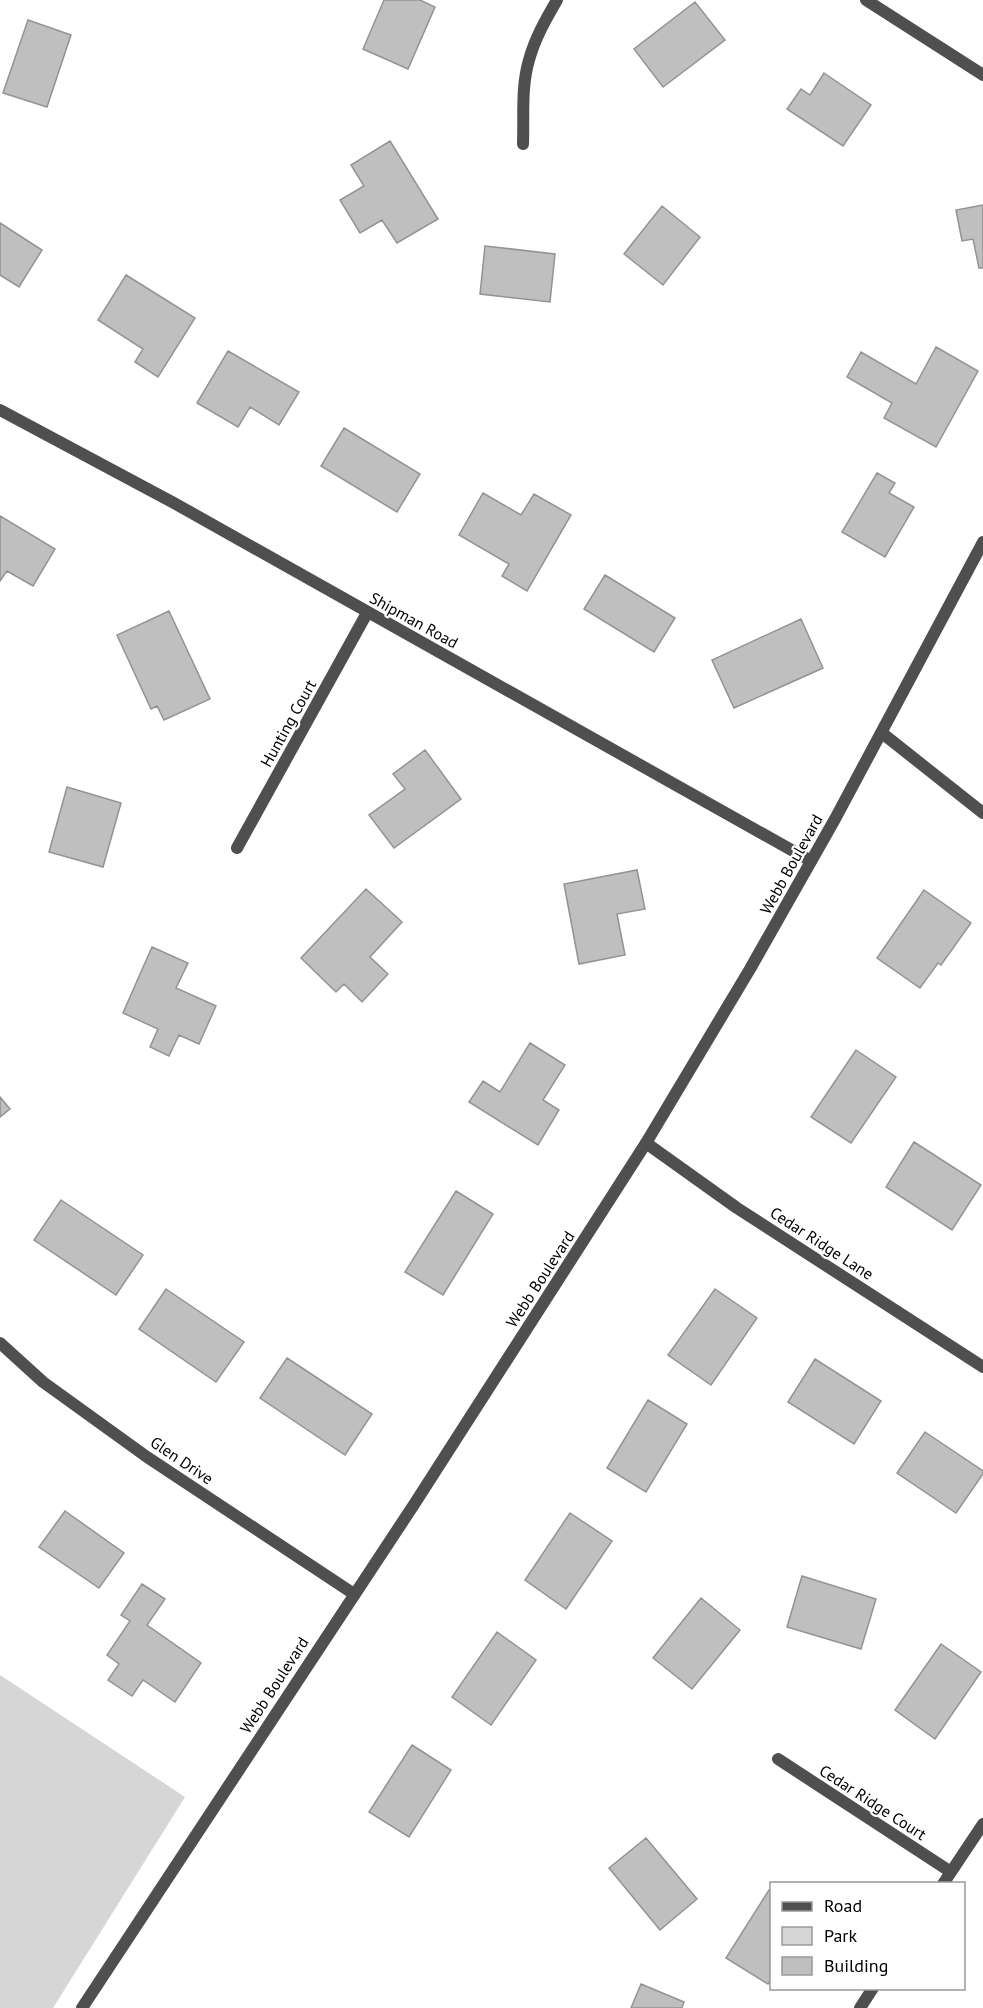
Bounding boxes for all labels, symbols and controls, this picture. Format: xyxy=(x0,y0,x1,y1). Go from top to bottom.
street label: Shipman Road xyxy=(366,587,462,653)
street label: Hunting Court xyxy=(256,675,320,770)
street label: Webb Boulevard xyxy=(755,811,827,917)
street label: Cedar Ridge Lane xyxy=(767,1202,877,1284)
street label: Webb Boulevard xyxy=(501,1227,579,1331)
street label: Glen Drive xyxy=(147,1432,217,1488)
street label: Webb Boulevard xyxy=(235,1633,313,1737)
street label: Cedar Ridge Court xyxy=(816,1760,931,1844)
legend xyxy=(770,1882,965,1990)
text: Road xyxy=(824,1894,862,1917)
text: Park xyxy=(824,1924,857,1947)
text: Building xyxy=(824,1954,888,1977)

